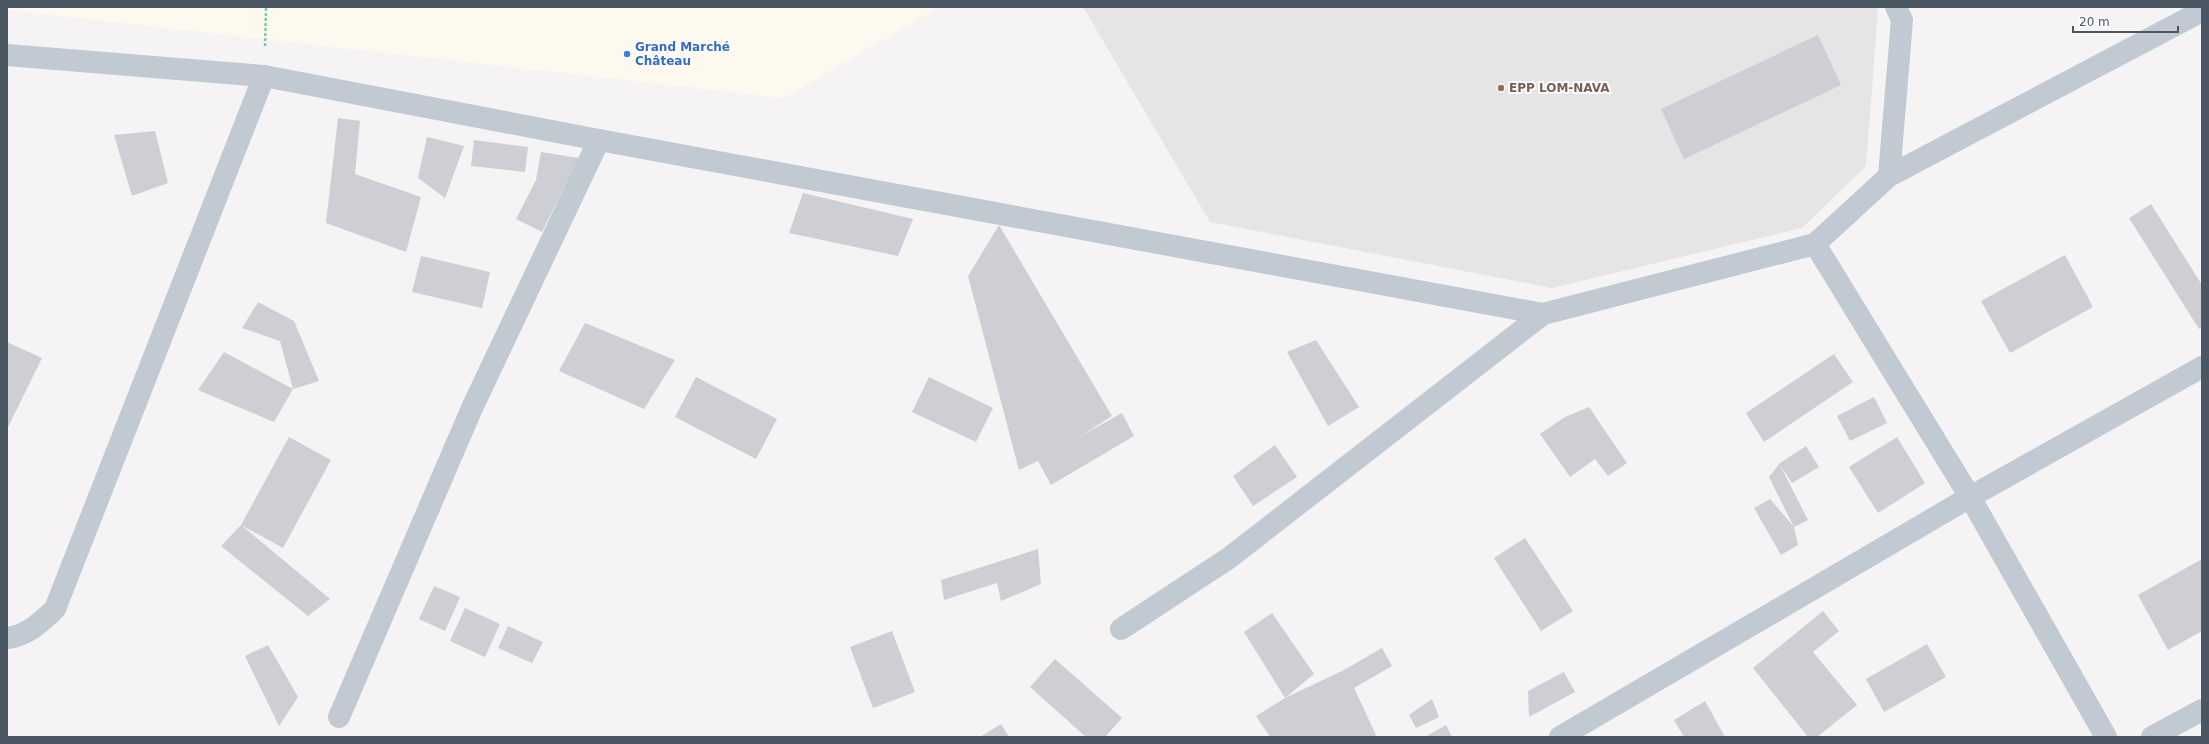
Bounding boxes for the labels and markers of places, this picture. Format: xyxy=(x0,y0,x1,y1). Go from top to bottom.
place label: Grand Marché Château xyxy=(635,40,730,68)
marker: Grand Marché Château xyxy=(622,49,632,59)
place label: EPP LOM-NAVA xyxy=(1509,81,1610,95)
marker: EPP LOM-NAVA xyxy=(1496,83,1506,93)

